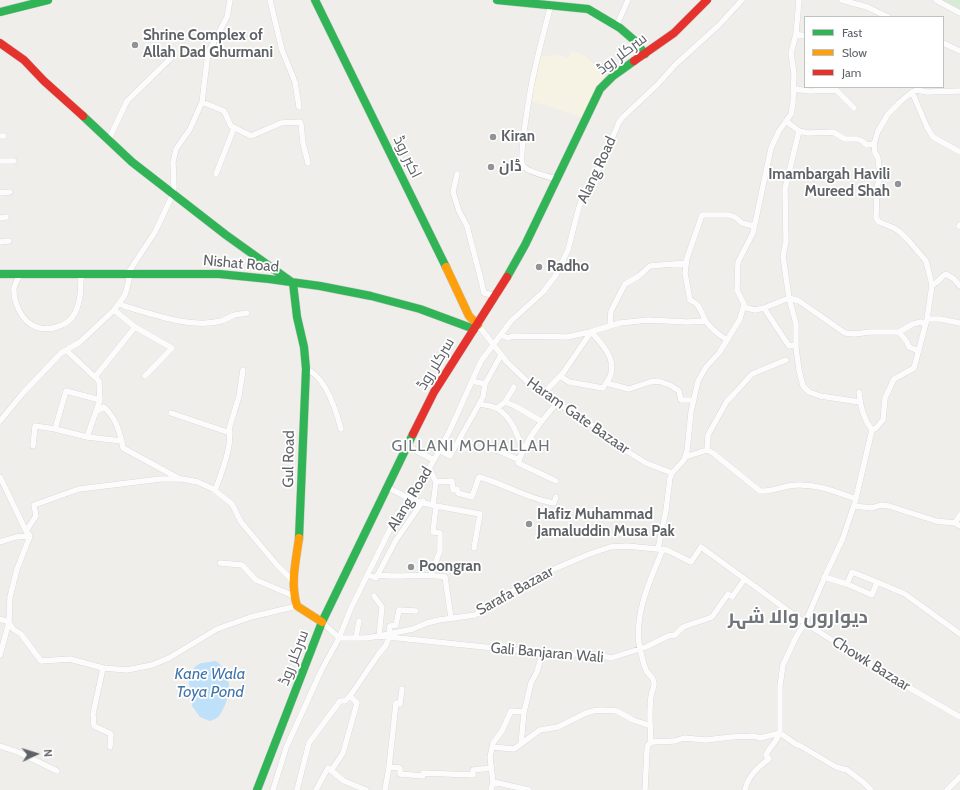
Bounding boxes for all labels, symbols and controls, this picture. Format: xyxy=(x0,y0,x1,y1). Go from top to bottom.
legend xyxy=(804,16,944,88)
text: Fast xyxy=(842,25,862,40)
place label: Shrine Complex of Allah Dad Ghurmani xyxy=(143,27,273,62)
street label: سرکلر روڈ xyxy=(593,29,651,79)
marker: Shrine Complex of Allah Dad Ghurmani xyxy=(130,40,140,50)
text: Slow xyxy=(842,45,867,60)
text: Jam xyxy=(842,65,861,80)
place label: Kiran xyxy=(501,128,535,146)
marker: Kiran xyxy=(488,132,498,142)
street label: اکبر روڈ xyxy=(389,133,425,181)
street label: Alang Road xyxy=(574,134,620,206)
place label: ڈان xyxy=(499,158,522,176)
marker: ڈان xyxy=(486,162,496,172)
place label: Imambargah Havili Mureed Shah xyxy=(768,166,890,201)
marker: Imambargah Havili Mureed Shah xyxy=(893,179,903,189)
street label: Nishat Road xyxy=(202,252,280,276)
place label: Radho xyxy=(547,258,589,276)
marker: Radho xyxy=(534,262,544,272)
street label: سرکلر روڈ xyxy=(413,335,459,393)
street label: Haram Gate Bazaar xyxy=(523,374,633,458)
street label: Gul Road xyxy=(280,430,298,488)
district label: GILLANI MOHALLAH xyxy=(391,436,551,456)
street label: Alang Road xyxy=(384,464,436,534)
place label: Hafiz Muhammad Jamaluddin Musa Pak xyxy=(537,506,675,541)
marker: Hafiz Muhammad Jamaluddin Musa Pak xyxy=(524,519,534,529)
place label: Poongran xyxy=(419,558,481,576)
marker: Poongran xyxy=(406,562,416,572)
street label: Sarafa Bazaar xyxy=(473,562,557,620)
district label: دیواروں والا شہر xyxy=(728,606,868,628)
street label: سرکلر روڈ xyxy=(275,628,313,688)
street label: Chowk Bazaar xyxy=(829,633,913,695)
street label: Gali Banjaran Wali xyxy=(490,639,604,667)
water label: Kane Wala Toya Pond xyxy=(175,664,245,702)
north arrow xyxy=(16,734,56,774)
text: N xyxy=(41,749,55,758)

